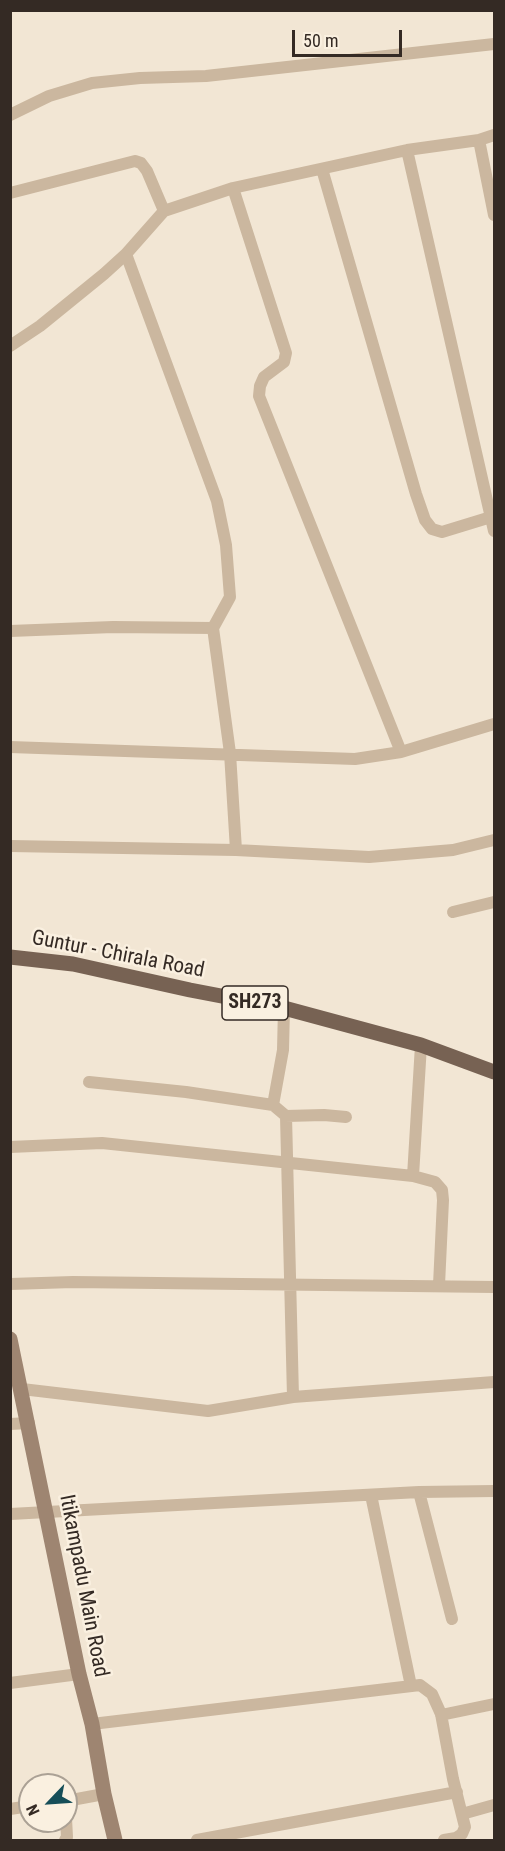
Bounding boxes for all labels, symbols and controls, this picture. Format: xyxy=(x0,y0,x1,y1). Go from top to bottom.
scale bar xyxy=(295,18,404,56)
text: 50 m xyxy=(303,30,338,51)
street label: Guntur - Chirala Road xyxy=(30,926,206,984)
road number: SH273 xyxy=(222,986,288,1020)
street label: Itikampadu Main Road xyxy=(53,1493,113,1679)
north arrow xyxy=(18,1773,78,1833)
text: N xyxy=(22,1802,44,1818)

